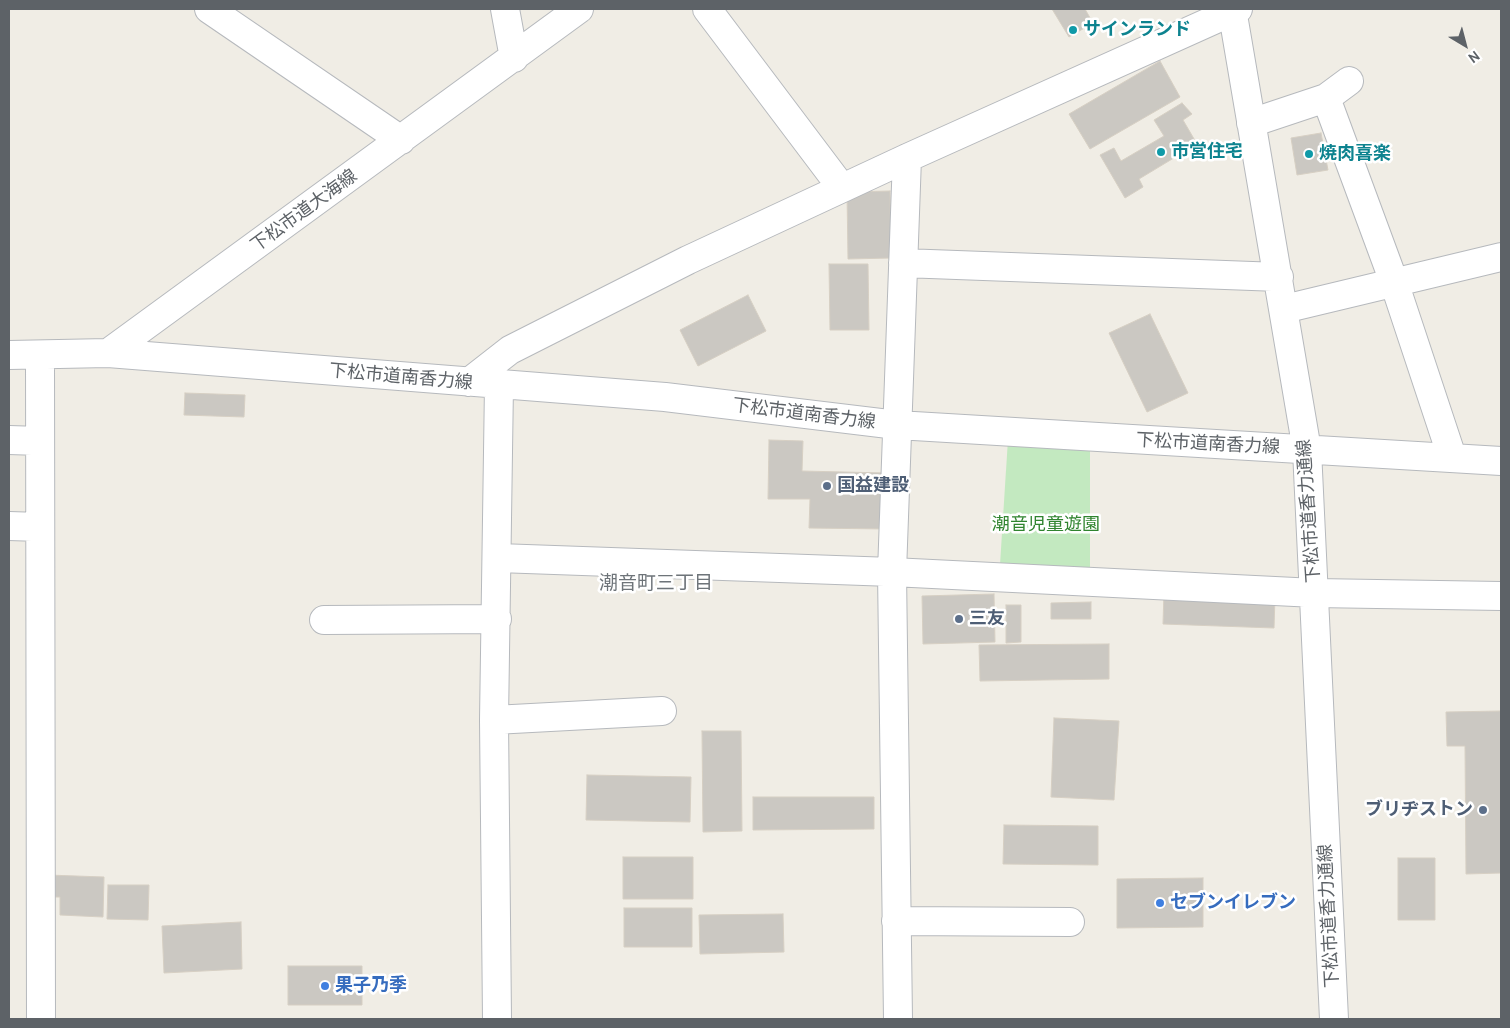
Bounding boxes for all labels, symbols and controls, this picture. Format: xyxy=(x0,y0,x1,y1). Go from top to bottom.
place label: サインランド xyxy=(1083,19,1191,41)
north arrow xyxy=(1440,20,1490,70)
marker: サインランド xyxy=(1067,24,1079,36)
text: N xyxy=(1465,47,1483,67)
place label: 市営住宅 xyxy=(1171,141,1243,163)
place label: 焼肉喜楽 xyxy=(1319,143,1391,165)
marker: 市営住宅 xyxy=(1155,146,1167,158)
marker: 焼肉喜楽 xyxy=(1303,148,1315,160)
street label: 下松市道大海線 xyxy=(247,165,361,257)
street label: 下松市道南香力線 xyxy=(328,360,474,394)
street label: 下松市道南香力線 xyxy=(731,395,877,433)
street label: 下松市道南香力線 xyxy=(1136,429,1280,459)
street label: 下松市道香力通線 xyxy=(1293,438,1325,584)
place label: 国益建設 xyxy=(837,475,909,497)
marker: 国益建設 xyxy=(821,480,833,492)
park label: 潮音児童遊園 xyxy=(992,514,1100,536)
district label: 潮音町三丁目 xyxy=(599,572,713,594)
place label: 三友 xyxy=(969,608,1005,630)
marker: 三友 xyxy=(953,613,965,625)
place label: ブリヂストン xyxy=(1365,799,1473,821)
marker: ブリヂストン xyxy=(1477,804,1489,816)
street label: 下松市道香力通線 xyxy=(1314,844,1344,988)
place label: セブンイレブン xyxy=(1170,892,1296,914)
marker: セブンイレブン xyxy=(1154,897,1166,909)
place label: 果子乃季 xyxy=(335,975,407,997)
marker: 果子乃季 xyxy=(319,980,331,992)

